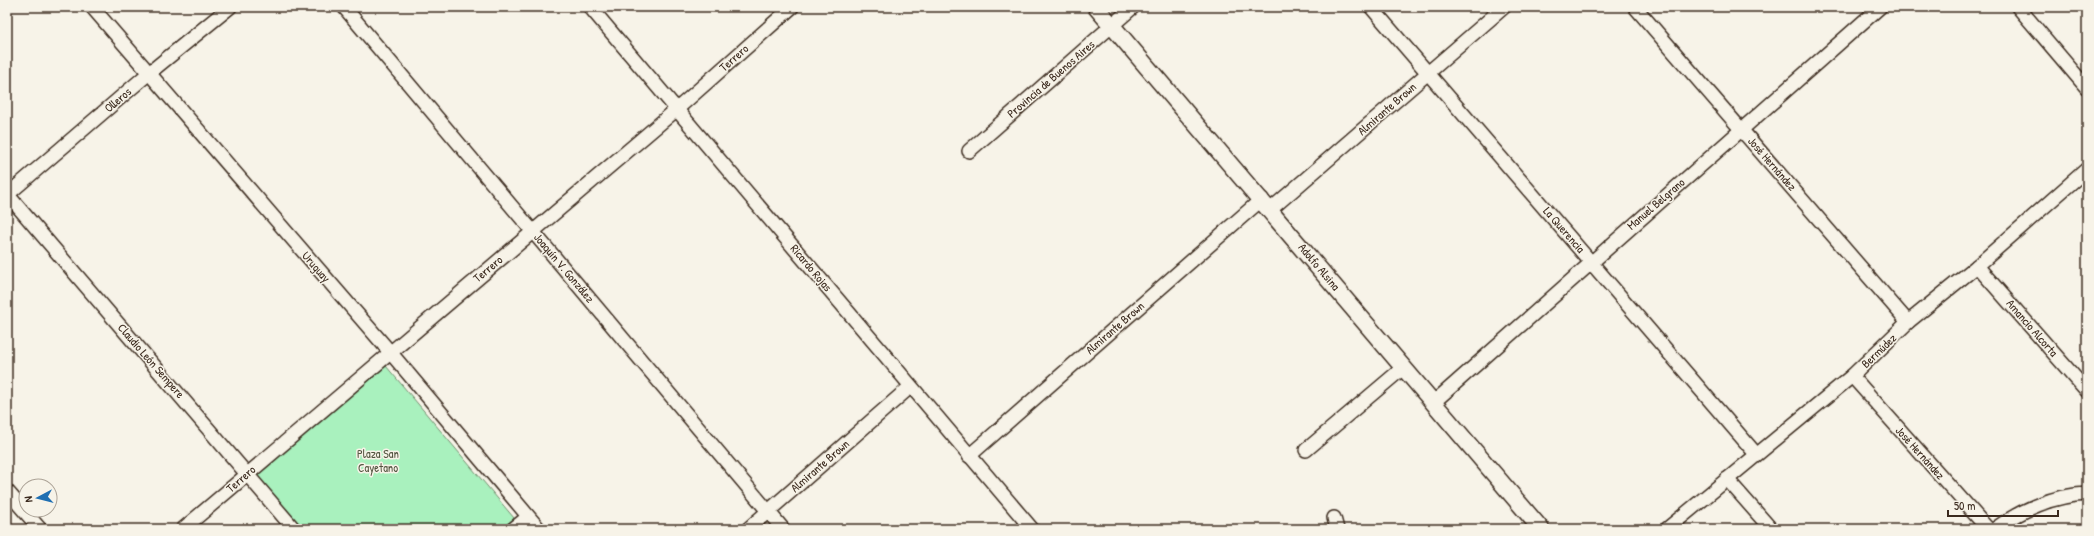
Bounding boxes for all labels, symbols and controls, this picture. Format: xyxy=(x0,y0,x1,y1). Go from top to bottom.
street label: Provincia de Buenos Aires xyxy=(1003,36,1098,121)
street label: Terrero xyxy=(715,40,752,75)
street label: Almirante Brown xyxy=(1354,78,1420,139)
street label: Olleros xyxy=(101,83,135,116)
street label: José Hernández xyxy=(1744,133,1801,194)
street label: Manuel Belgrano xyxy=(1623,174,1688,234)
street label: La Querencia xyxy=(1540,203,1589,257)
street label: Joaquín V. González xyxy=(530,229,599,306)
street label: Adolfo Alsina xyxy=(1295,239,1344,294)
street label: Ricardo Rojas xyxy=(787,240,836,295)
street label: Uruguay xyxy=(298,248,335,286)
street label: Terrero xyxy=(469,251,506,286)
street label: Amancio Alcorta xyxy=(2003,295,2062,360)
street label: Almirante Brown xyxy=(1082,297,1148,358)
street label: Claudio León Sempere xyxy=(114,320,189,402)
street label: Bermúdez xyxy=(1857,330,1900,372)
street label: José Hernández xyxy=(1892,422,1949,483)
street label: Almirante Brown xyxy=(787,435,853,496)
park label: Plaza San Cayetano xyxy=(357,445,399,476)
street label: Terrero xyxy=(222,461,259,496)
north arrow xyxy=(18,478,58,518)
scale bar xyxy=(1948,492,2058,518)
text: N xyxy=(21,495,35,503)
text: 50 m xyxy=(1954,497,1975,514)

